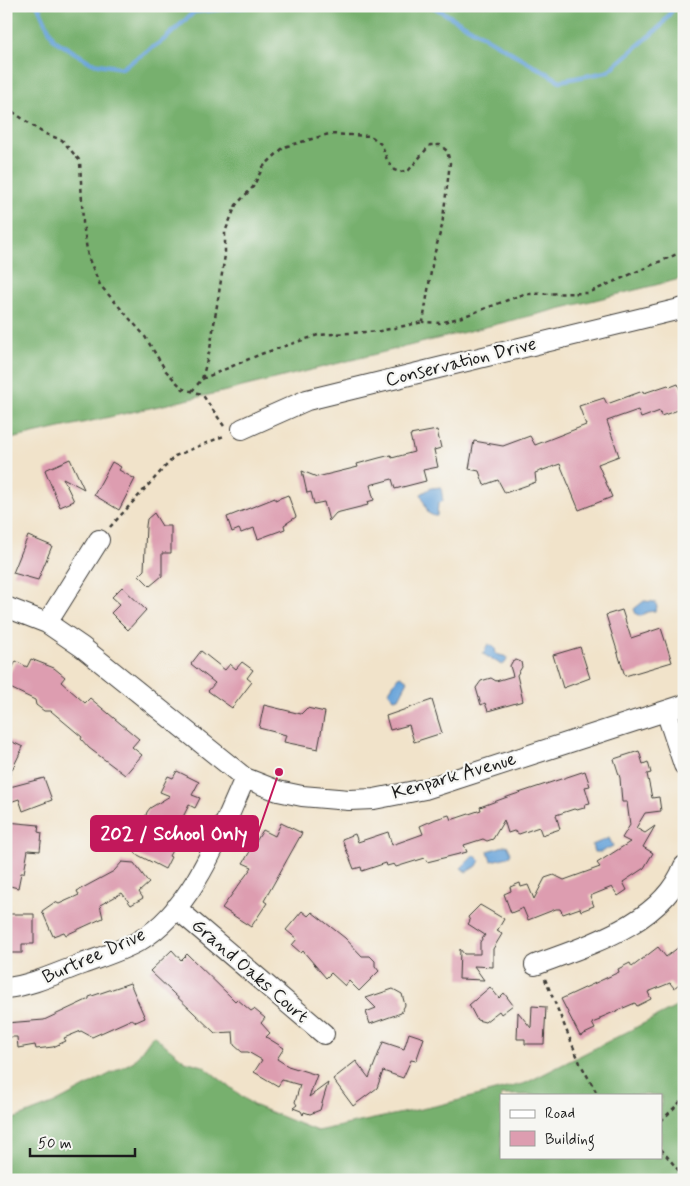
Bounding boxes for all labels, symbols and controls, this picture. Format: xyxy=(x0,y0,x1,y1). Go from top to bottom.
street label: Conservation Drive xyxy=(383,331,539,393)
street label: Kenpark Avenue xyxy=(389,746,519,806)
callout: 202 / School Only xyxy=(91,816,258,851)
text: 202 / School Only xyxy=(101,821,247,848)
street label: Grand Oaks Court xyxy=(186,913,314,1029)
street label: Burtree Drive xyxy=(38,922,150,990)
legend xyxy=(500,1094,662,1158)
text: Road xyxy=(545,1104,575,1124)
scale bar xyxy=(30,1126,135,1158)
text: Building xyxy=(545,1130,595,1151)
text: 50 m xyxy=(38,1134,72,1154)

